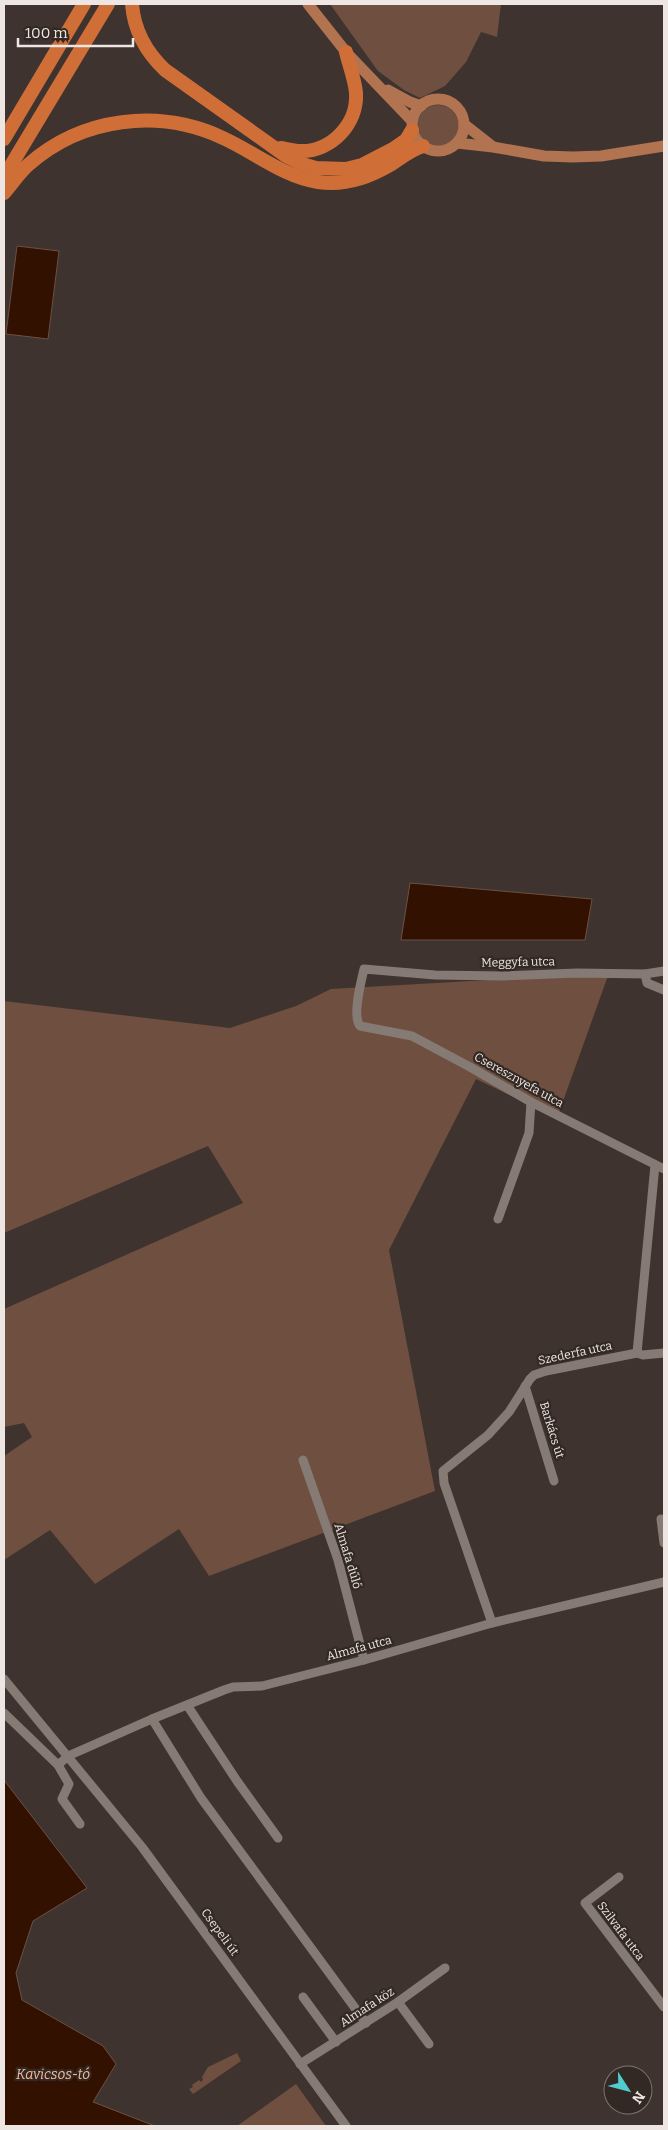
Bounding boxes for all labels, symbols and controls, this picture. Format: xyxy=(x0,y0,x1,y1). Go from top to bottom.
scale bar xyxy=(18,15,132,47)
text: 100 m xyxy=(25,24,68,42)
street label: Meggyfa utca xyxy=(481,954,555,970)
street label: Cseresznyefa utca xyxy=(472,1050,567,1111)
street label: Szederfa utca xyxy=(537,1338,614,1368)
street label: Barkács út xyxy=(537,1400,567,1461)
street label: Almafa dűlő xyxy=(331,1522,365,1591)
street label: Almafa utca xyxy=(325,1632,394,1663)
street label: Szilvafa utca xyxy=(594,1899,648,1963)
street label: Csepeli út xyxy=(198,1906,242,1959)
street label: Almafa köz xyxy=(337,1984,397,2030)
north arrow xyxy=(603,2065,653,2115)
water label: Kavicsos-tó xyxy=(16,2066,90,2083)
text: N xyxy=(628,2088,648,2107)

